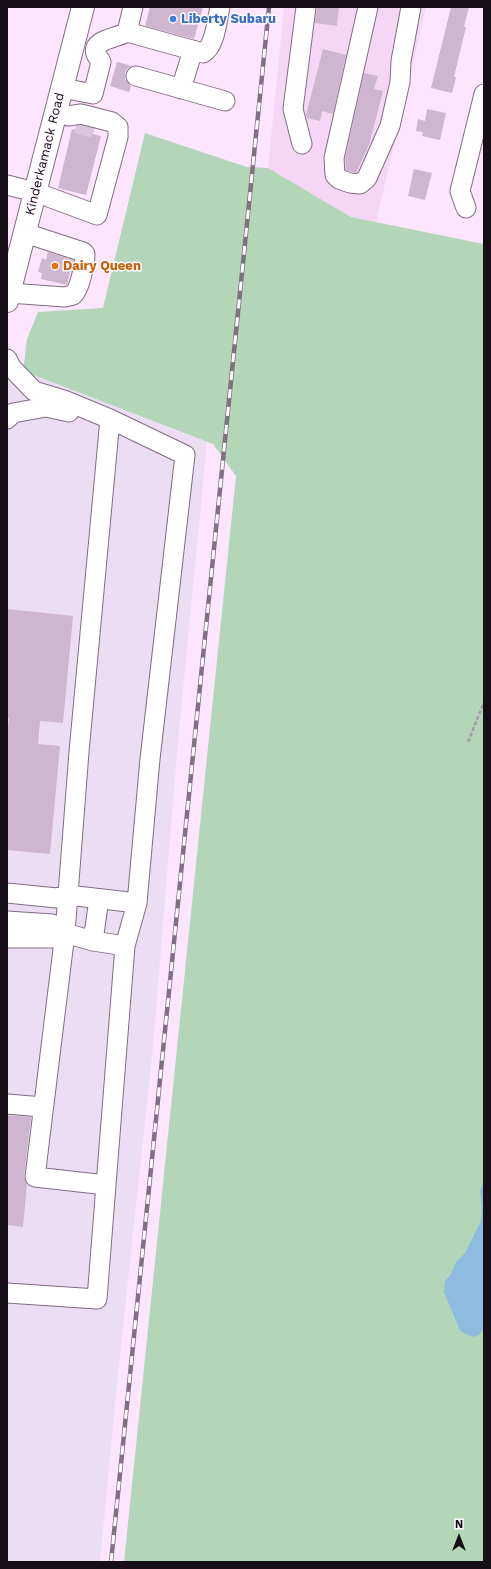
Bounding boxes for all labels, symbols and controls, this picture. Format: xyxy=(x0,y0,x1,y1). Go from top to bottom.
place label: Liberty Subaru xyxy=(181,11,276,27)
marker: Liberty Subaru xyxy=(168,14,178,24)
street label: Kinderkamack Road xyxy=(22,91,68,217)
place label: Dairy Queen xyxy=(63,258,141,274)
marker: Dairy Queen xyxy=(50,261,60,271)
north arrow xyxy=(439,1517,479,1557)
text: N xyxy=(455,1518,463,1531)

